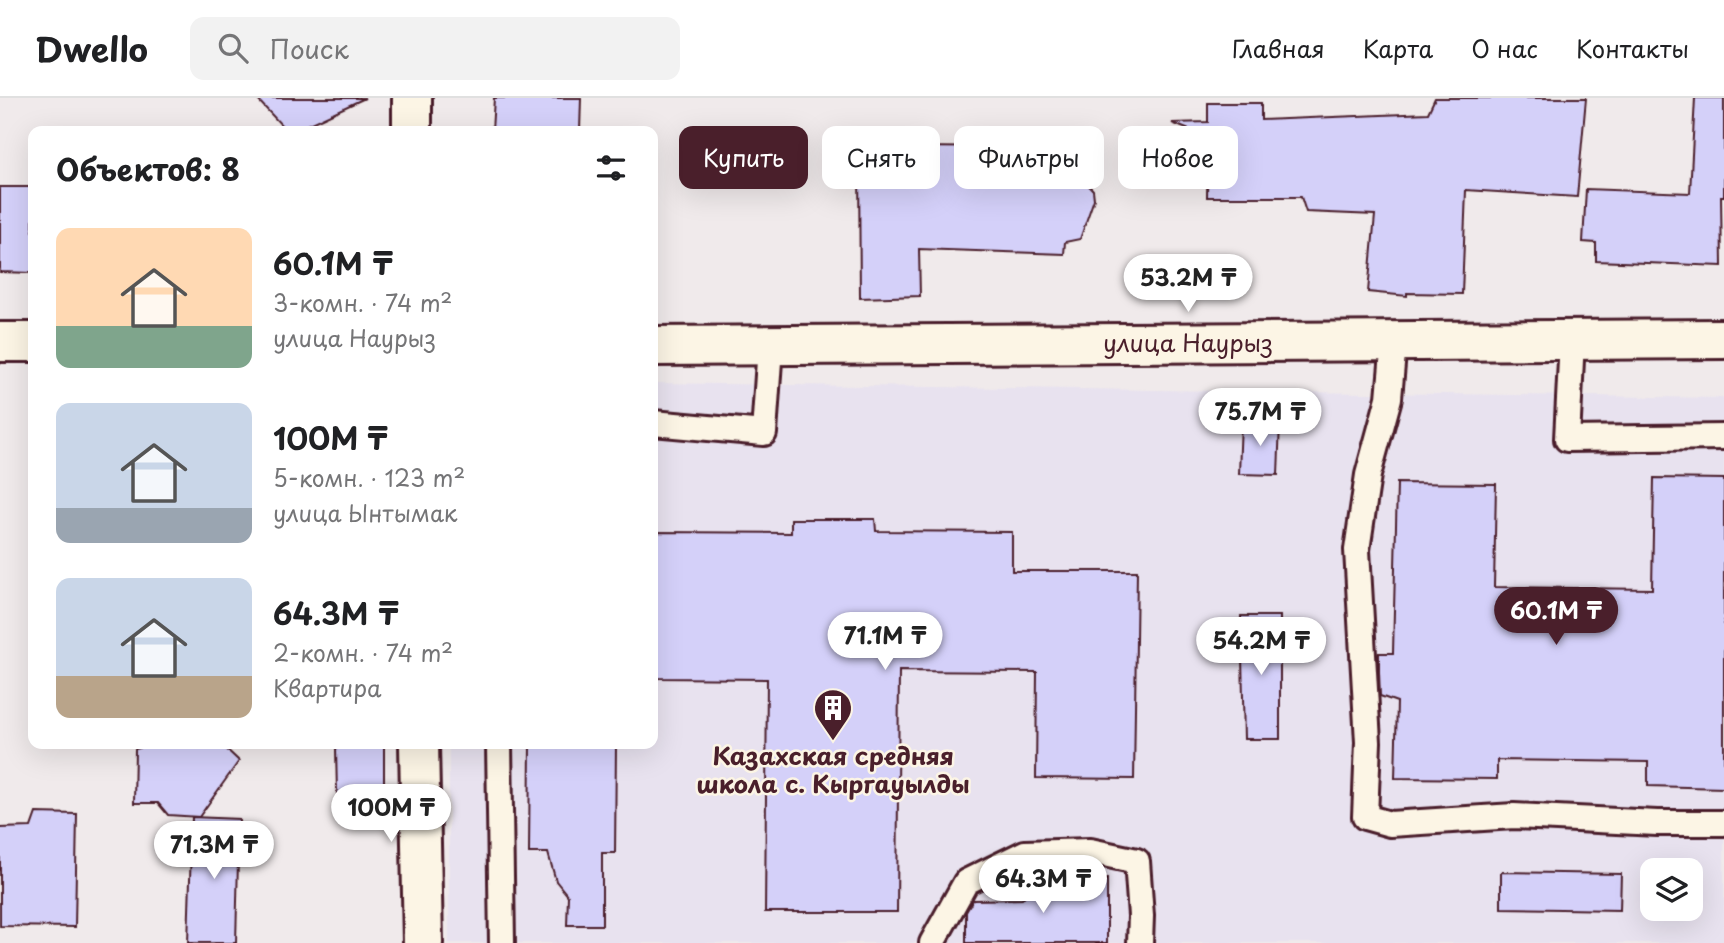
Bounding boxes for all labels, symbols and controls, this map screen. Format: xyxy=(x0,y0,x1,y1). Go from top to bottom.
search box xyxy=(190,17,680,80)
text: Dwello xyxy=(35,23,148,73)
icon: search xyxy=(214,29,252,67)
text: Поиск xyxy=(270,29,349,68)
text: Главная xyxy=(1232,30,1325,66)
text: Карта xyxy=(1363,30,1433,66)
text: О нас xyxy=(1471,30,1538,66)
text: Контакты xyxy=(1576,30,1689,66)
chip: Купить xyxy=(679,126,808,189)
chip: Снять xyxy=(822,126,940,189)
chip: Фильтры xyxy=(954,126,1104,189)
chip: Новое xyxy=(1118,126,1238,189)
text: Объектов: 8 xyxy=(56,146,240,191)
icon: filters xyxy=(592,149,630,187)
text: 60.1M ₸ xyxy=(273,240,393,285)
pin: 53.2M ₸ xyxy=(1123,254,1253,314)
icon: home xyxy=(112,256,196,340)
text: 53.2M ₸ xyxy=(1140,259,1236,294)
text: 3-комн. · 74 m² xyxy=(273,285,452,320)
text: улица Наурыз xyxy=(273,320,436,355)
street label: улица Наурыз xyxy=(1103,324,1273,360)
pin: 75.7M ₸ xyxy=(1195,388,1325,448)
text: 75.7M ₸ xyxy=(1214,393,1306,428)
text: 100M ₸ xyxy=(273,415,387,460)
icon: home xyxy=(112,431,196,515)
text: 5-комн. · 123 m² xyxy=(273,460,465,495)
text: улица Ынтымак xyxy=(273,495,458,530)
pin: 60.1M ₸ xyxy=(1491,588,1621,647)
text: 64.3M ₸ xyxy=(273,590,398,635)
text: 60.1M ₸ xyxy=(1510,592,1602,627)
icon: home xyxy=(112,606,196,690)
pin: 71.1M ₸ xyxy=(820,612,950,672)
text: 71.1M ₸ xyxy=(844,617,926,652)
pin: 54.2M ₸ xyxy=(1196,618,1326,677)
text: 54.2M ₸ xyxy=(1212,622,1310,657)
text: 2-комн. · 74 m² xyxy=(273,635,453,670)
text: Квартира xyxy=(273,670,381,705)
building icon: Казахская средняя школа с. Кыргауылды xyxy=(812,687,854,742)
place label: Казахская средняя школа с. Кыргауылды xyxy=(696,737,970,801)
pin: 100M ₸ xyxy=(334,784,448,844)
text: 100M ₸ xyxy=(347,789,435,824)
pin: 71.3M ₸ xyxy=(149,822,279,881)
text: 71.3M ₸ xyxy=(170,826,258,861)
pin: 64.3M ₸ xyxy=(978,856,1108,915)
map controls xyxy=(1640,858,1703,921)
button: layers xyxy=(1640,858,1703,921)
text: 64.3M ₸ xyxy=(995,860,1091,895)

